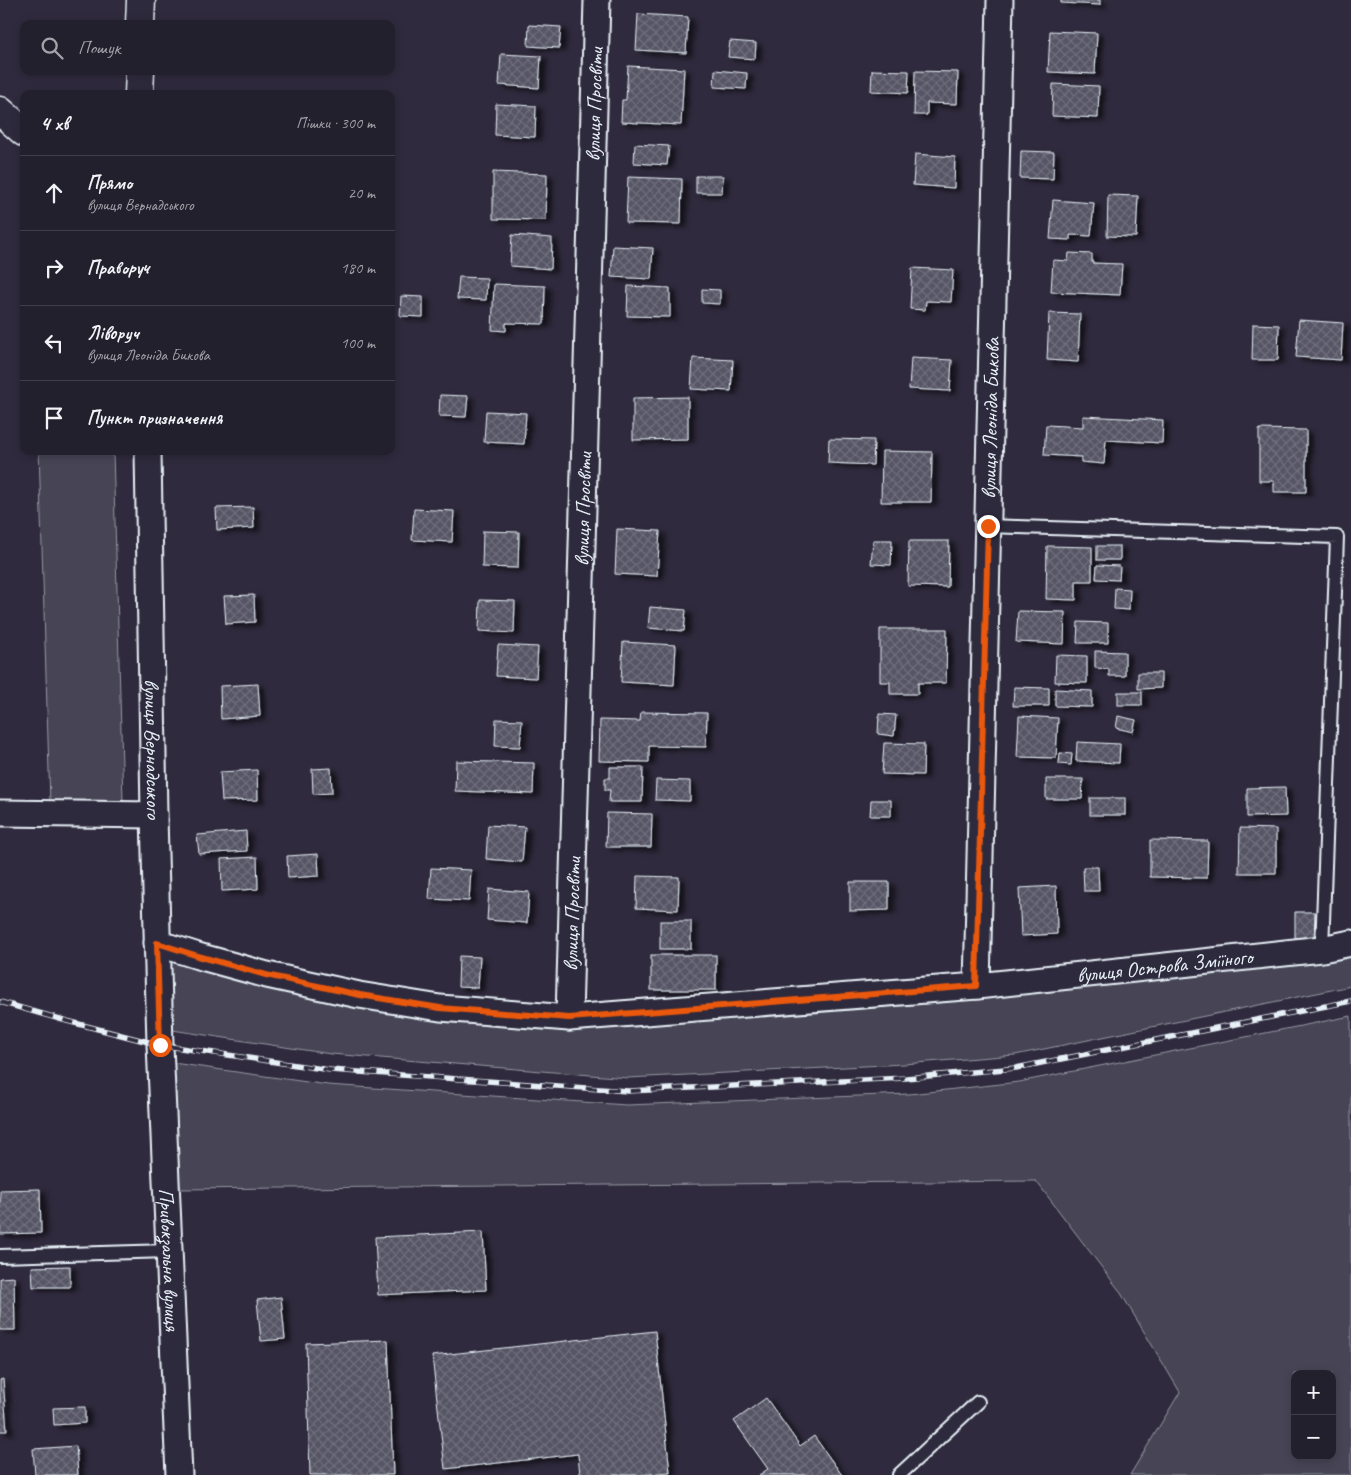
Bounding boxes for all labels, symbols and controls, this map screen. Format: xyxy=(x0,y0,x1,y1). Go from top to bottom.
search box xyxy=(20,20,395,75)
icon: search xyxy=(38,34,66,62)
text: Пошук xyxy=(78,36,120,60)
street label: вулиця Просвіти xyxy=(580,46,609,162)
text: 4 хв xyxy=(40,110,69,136)
text: Пішки · 300 m xyxy=(296,113,375,133)
text: Прямо xyxy=(87,171,132,195)
icon: ahead xyxy=(40,179,68,207)
text: 20 m xyxy=(348,183,375,203)
text: вулиця Вернадського xyxy=(87,195,194,215)
icon: right xyxy=(40,254,68,282)
text: Праворуч xyxy=(87,256,149,280)
text: 180 m xyxy=(341,258,375,278)
text: Ліворуч xyxy=(87,321,139,345)
icon: left xyxy=(40,329,68,357)
text: 100 m xyxy=(341,333,375,353)
street label: вулиця Леоніда Бикова xyxy=(975,335,1005,499)
text: вулиця Леоніда Бикова xyxy=(87,345,210,365)
icon: arrive xyxy=(40,404,68,432)
text: Пункт призначення xyxy=(87,406,222,430)
street label: вулиця Просвіти xyxy=(568,451,598,566)
route end xyxy=(977,515,1000,538)
street label: вулиця Вернадського xyxy=(139,679,167,821)
street label: вулиця Просвіти xyxy=(557,856,586,971)
street label: вулиця Острова Зміїного xyxy=(1075,943,1256,988)
route start xyxy=(149,1034,172,1057)
street label: Привокзальна вулиця xyxy=(153,1188,186,1333)
map controls xyxy=(1291,1370,1336,1460)
button: + xyxy=(1291,1370,1336,1415)
button: − xyxy=(1291,1415,1336,1460)

